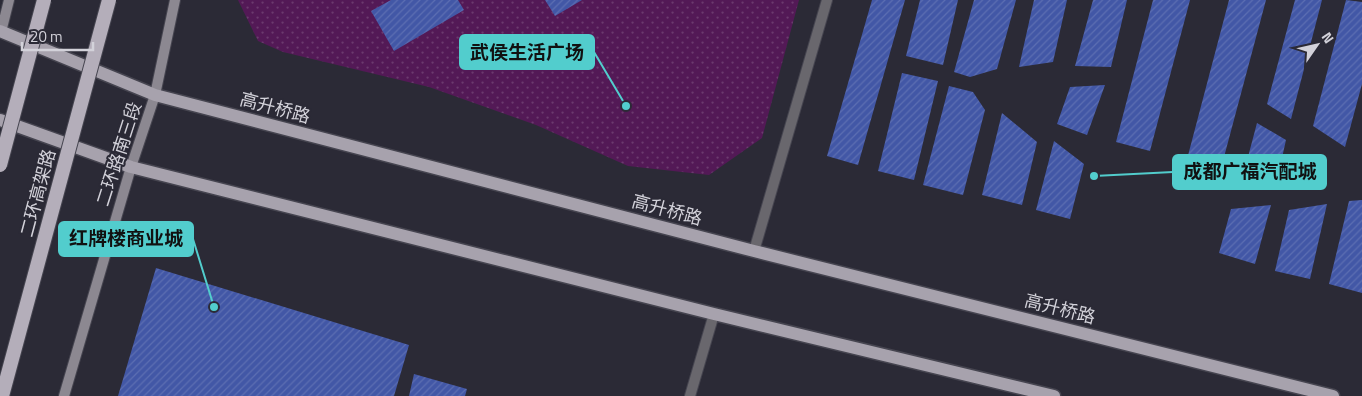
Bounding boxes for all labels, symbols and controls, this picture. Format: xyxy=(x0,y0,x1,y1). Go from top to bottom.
scale bar xyxy=(22,20,94,52)
north arrow xyxy=(1292,20,1342,70)
text: 20 m xyxy=(30,25,63,48)
text: N xyxy=(1317,28,1340,47)
callout: 武侯生活广场 xyxy=(460,35,594,69)
text: 武侯生活广场 xyxy=(470,37,584,66)
street label: 高升桥路 xyxy=(237,85,313,130)
street label: 二环路南三段 xyxy=(89,98,148,209)
street label: 二环高架路 xyxy=(13,146,62,240)
callout: 成都广福汽配城 xyxy=(1173,155,1326,189)
text: 成都广福汽配城 xyxy=(1183,156,1317,185)
street label: 高升桥路 xyxy=(629,187,705,232)
callout: 红牌楼商业城 xyxy=(59,222,193,256)
text: 红牌楼商业城 xyxy=(69,223,183,252)
street label: 高升桥路 xyxy=(1022,287,1098,330)

